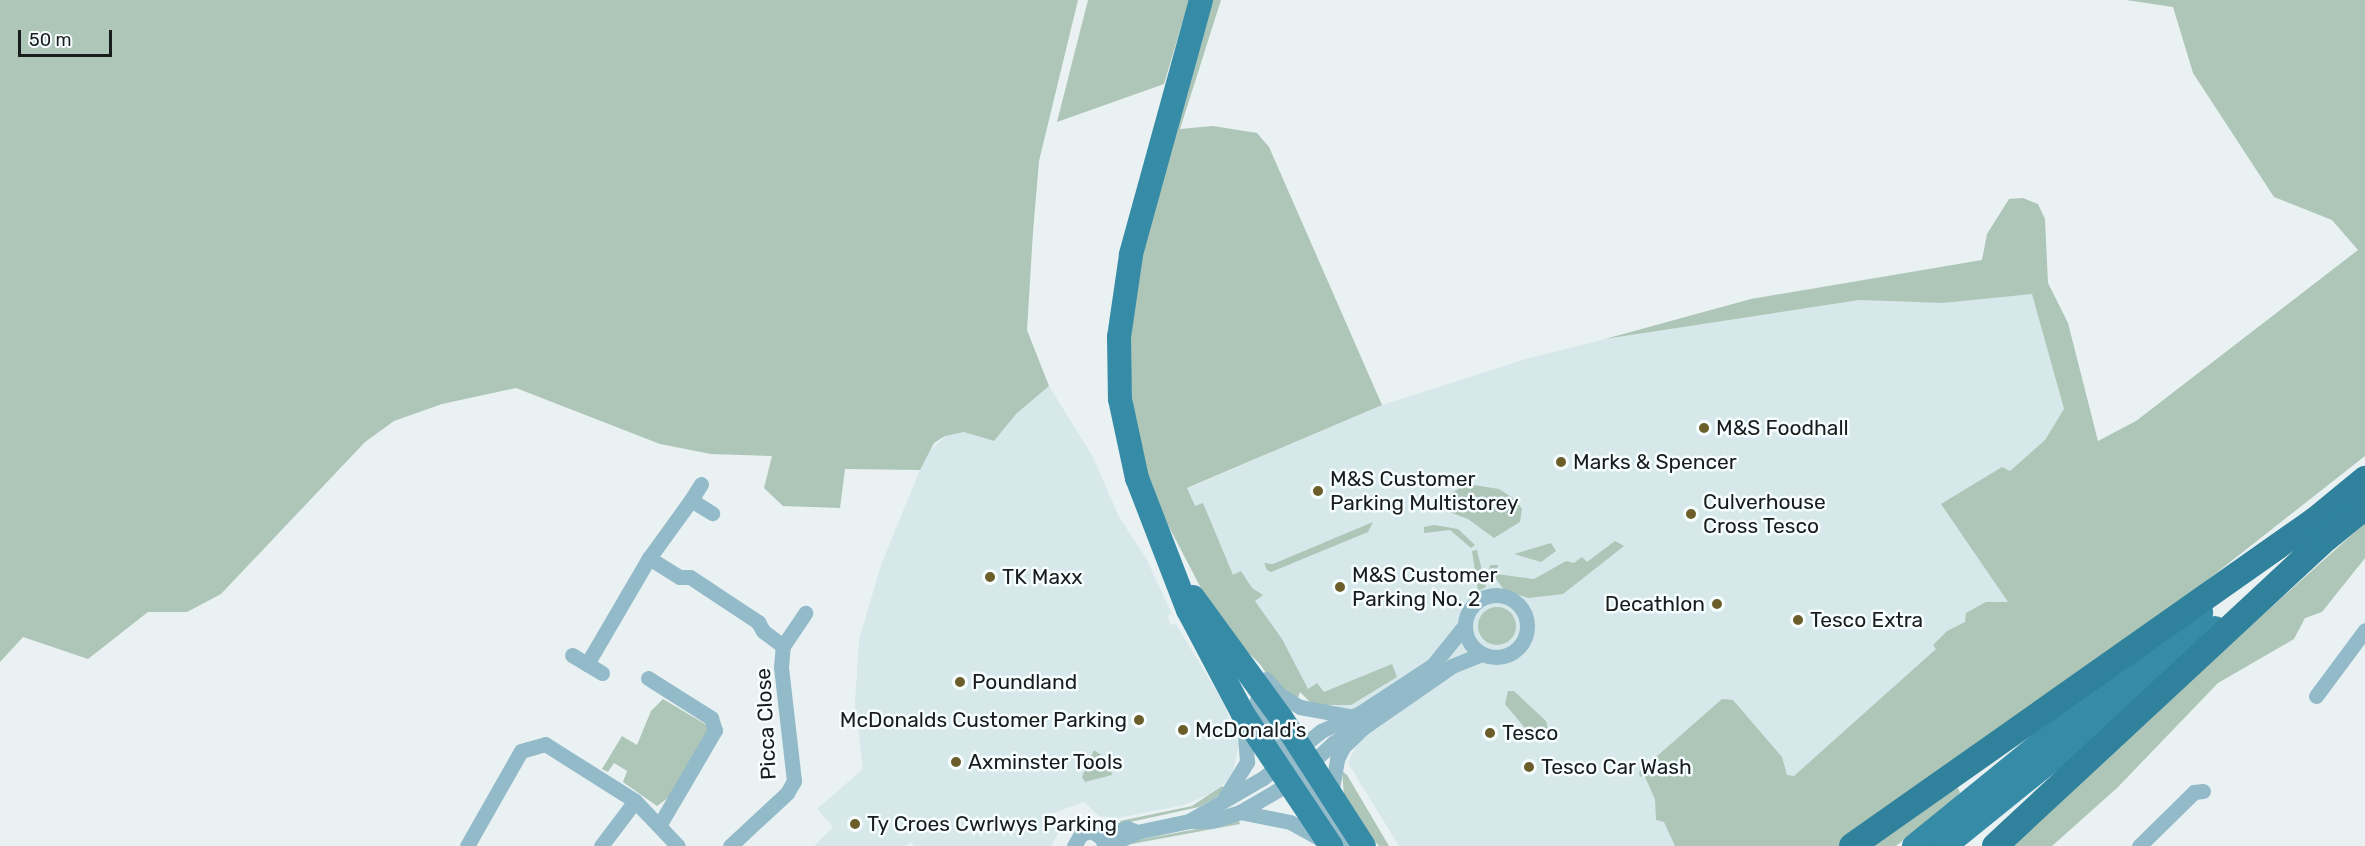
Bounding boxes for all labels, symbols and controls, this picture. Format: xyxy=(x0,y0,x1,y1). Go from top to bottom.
scale bar xyxy=(21,18,116,56)
text: 50 m xyxy=(29,29,72,51)
place label: M&S Foodhall xyxy=(1716,415,1849,441)
marker: M&S Foodhall xyxy=(1697,421,1711,435)
place label: Marks & Spencer xyxy=(1573,449,1737,475)
marker: Marks & Spencer xyxy=(1554,455,1568,469)
place label: M&S Customer Parking Multistorey xyxy=(1330,466,1519,516)
marker: M&S Customer Parking Multistorey xyxy=(1311,484,1325,498)
place label: Culverhouse Cross Tesco xyxy=(1703,489,1826,539)
marker: Culverhouse Cross Tesco xyxy=(1684,507,1698,521)
place label: M&S Customer Parking No. 2 xyxy=(1352,562,1497,612)
place label: TK Maxx xyxy=(1002,564,1083,590)
marker: TK Maxx xyxy=(983,570,997,584)
marker: M&S Customer Parking No. 2 xyxy=(1333,580,1347,594)
place label: Decathlon xyxy=(1605,591,1705,617)
marker: Decathlon xyxy=(1710,597,1724,611)
place label: Tesco Extra xyxy=(1810,607,1923,633)
marker: Tesco Extra xyxy=(1791,613,1805,627)
street label: Picca Close xyxy=(750,667,782,781)
place label: Poundland xyxy=(972,669,1077,695)
marker: Poundland xyxy=(953,675,967,689)
place label: McDonalds Customer Parking xyxy=(839,707,1127,733)
marker: McDonalds Customer Parking xyxy=(1132,713,1146,727)
place label: McDonald's xyxy=(1195,717,1307,743)
place label: Tesco xyxy=(1502,720,1558,746)
marker: McDonald's xyxy=(1176,723,1190,737)
marker: Tesco xyxy=(1483,726,1497,740)
place label: Axminster Tools xyxy=(968,749,1124,775)
place label: Tesco Car Wash xyxy=(1541,754,1693,780)
marker: Axminster Tools xyxy=(949,755,963,769)
marker: Tesco Car Wash xyxy=(1522,760,1536,774)
place label: Ty Croes Cwrlwys Parking xyxy=(867,811,1118,837)
marker: Ty Croes Cwrlwys Parking xyxy=(848,817,862,831)

